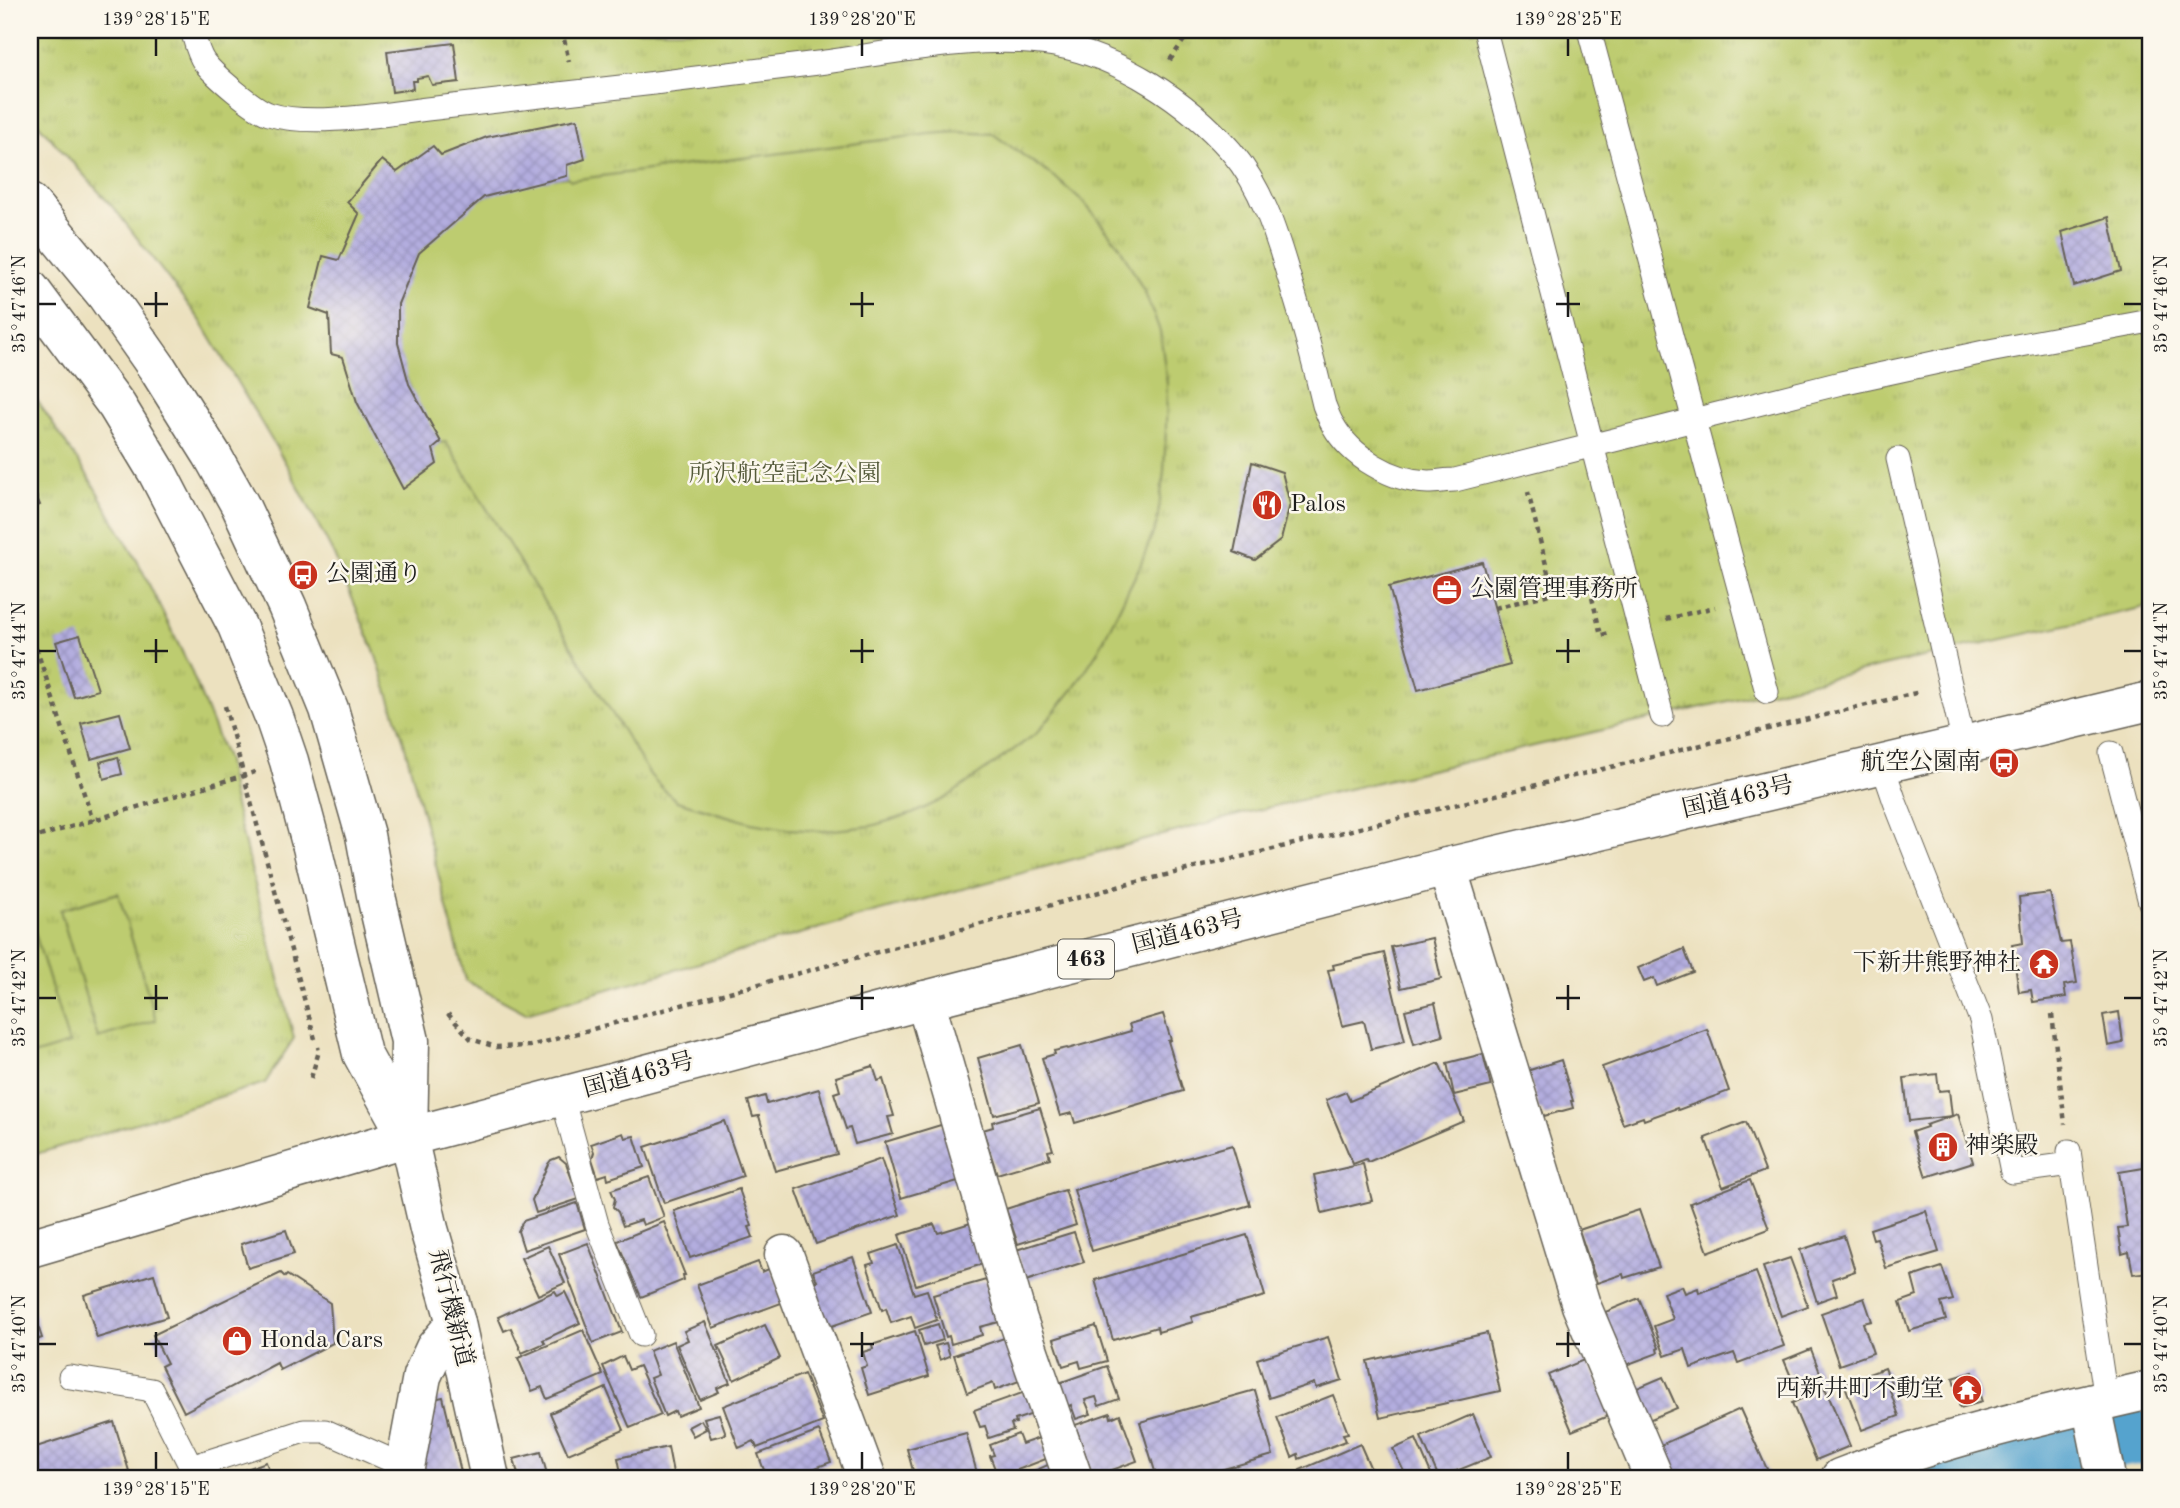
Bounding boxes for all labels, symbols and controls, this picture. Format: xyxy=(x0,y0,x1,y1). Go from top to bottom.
text: 139°28'15"E xyxy=(102,11,210,29)
text: 139°28'20"E xyxy=(808,11,916,29)
text: 139°28'25"E xyxy=(1514,11,1622,29)
text: 35°47'46"N xyxy=(11,255,29,353)
text: 35°47'46"N xyxy=(2153,255,2171,353)
park label: 所沢航空記念公園 xyxy=(689,460,881,487)
restaurant icon: Palos xyxy=(1250,488,1284,522)
place label: Palos xyxy=(1290,493,1346,517)
bus stop icon: 公園通り xyxy=(286,558,320,592)
place label: 公園通り xyxy=(326,561,422,587)
office icon: 公園管理事務所 xyxy=(1430,573,1464,607)
place label: 公園管理事務所 xyxy=(1470,575,1638,602)
text: 35°47'44"N xyxy=(11,602,29,700)
text: 35°47'44"N xyxy=(2153,602,2171,700)
bus stop icon: 航空公園南 xyxy=(1987,746,2021,780)
place label: 航空公園南 xyxy=(1861,748,1981,775)
street label: 国道463号 xyxy=(1679,771,1796,822)
street label: 国道463号 xyxy=(1129,905,1246,958)
road number: 463 xyxy=(1058,940,1114,978)
temple icon: 下新井熊野神社 xyxy=(2027,947,2061,981)
text: 35°47'42"N xyxy=(11,949,29,1047)
place label: 下新井熊野神社 xyxy=(1853,949,2021,976)
text: 35°47'42"N xyxy=(2153,949,2171,1047)
street label: 国道463号 xyxy=(580,1047,697,1102)
building icon: 神楽殿 xyxy=(1926,1130,1960,1164)
place label: 神楽殿 xyxy=(1966,1132,2038,1159)
street label: 飛行機新道 xyxy=(424,1246,479,1369)
text: 35°47'40"N xyxy=(11,1295,29,1393)
text: 35°47'40"N xyxy=(2153,1295,2171,1393)
shop icon: Honda Cars xyxy=(220,1324,254,1358)
place label: Honda Cars xyxy=(260,1329,383,1353)
temple icon: 西新井町不動堂 xyxy=(1950,1373,1984,1407)
place label: 西新井町不動堂 xyxy=(1776,1375,1944,1402)
text: 139°28'15"E xyxy=(102,1481,210,1499)
text: 139°28'20"E xyxy=(808,1481,916,1499)
text: 139°28'25"E xyxy=(1514,1481,1622,1499)

